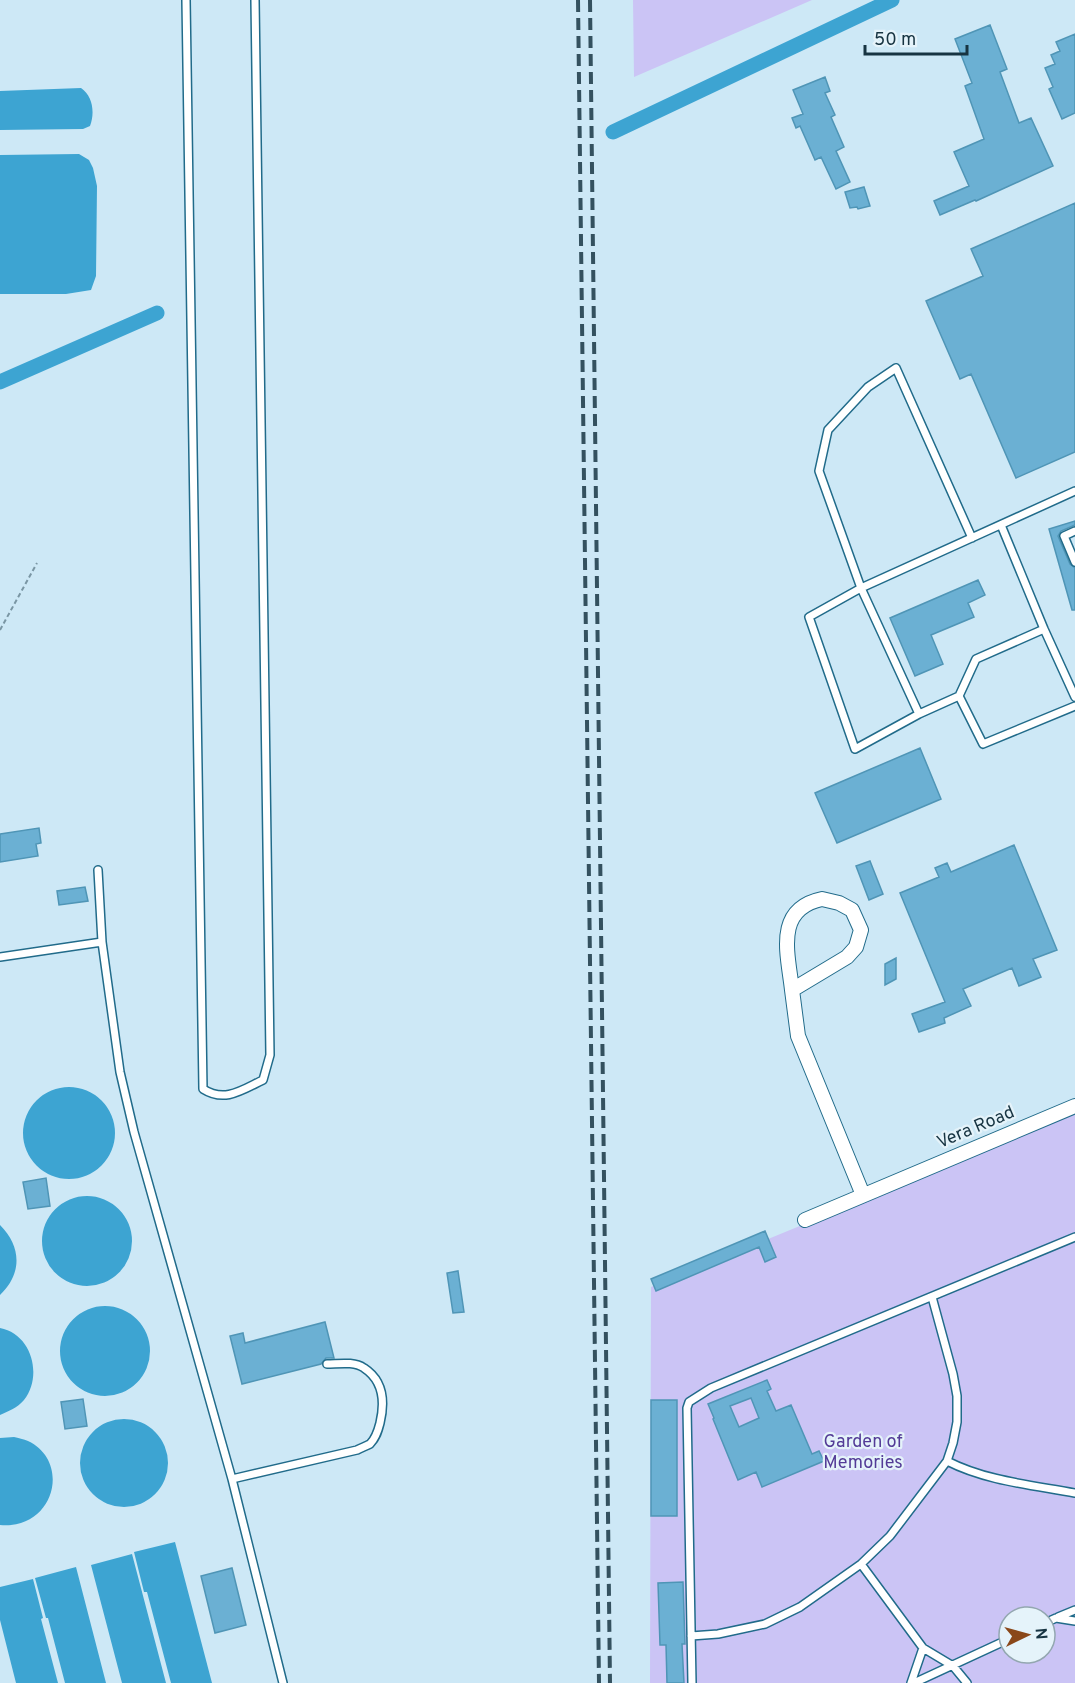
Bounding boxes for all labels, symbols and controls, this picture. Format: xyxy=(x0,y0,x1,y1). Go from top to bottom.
scale bar xyxy=(865,18,967,56)
text: 50 m xyxy=(874,29,916,52)
street label: Vera Road xyxy=(934,1101,1018,1155)
park label: Garden of Memories xyxy=(823,1431,903,1475)
north arrow xyxy=(997,1605,1057,1665)
text: N xyxy=(1029,1627,1050,1640)

